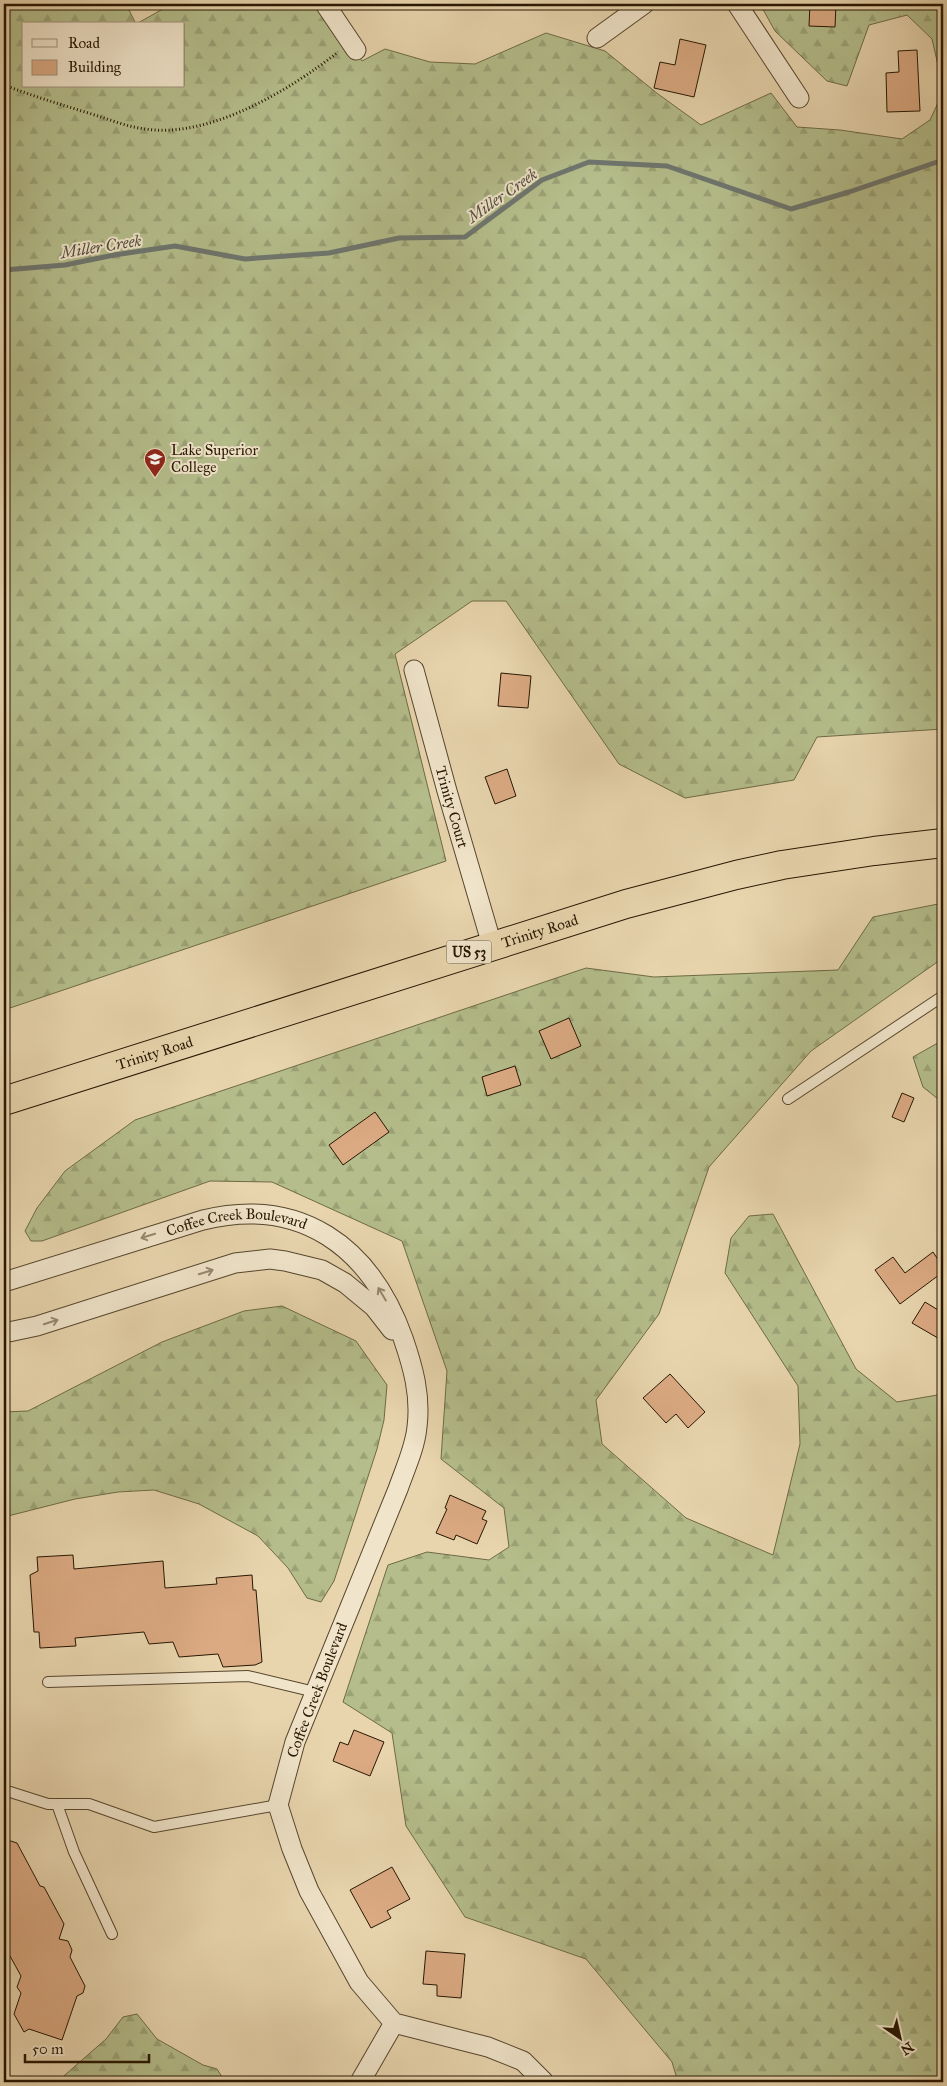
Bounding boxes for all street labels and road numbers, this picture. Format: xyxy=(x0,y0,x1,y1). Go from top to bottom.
street label: Trinity Court xyxy=(432,764,472,851)
street label: Trinity Road xyxy=(499,911,581,952)
road number: US 53 xyxy=(446,940,492,964)
street label: Trinity Road xyxy=(114,1033,196,1074)
street label: Coffee Creek Boulevard xyxy=(164,1205,310,1240)
street label: Coffee Creek Boulevard xyxy=(283,1619,351,1760)

